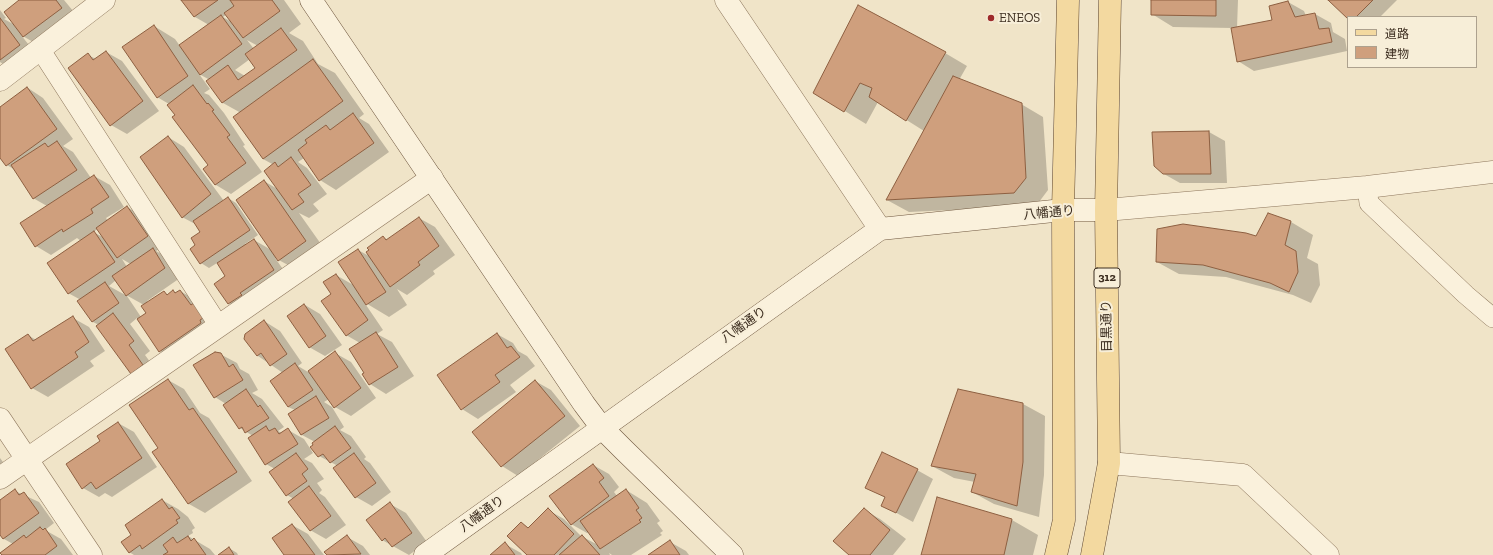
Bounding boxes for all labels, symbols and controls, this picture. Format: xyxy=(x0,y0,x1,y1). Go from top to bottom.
place label: ENEOS xyxy=(999,10,1040,26)
marker: ENEOS xyxy=(986,13,996,23)
legend xyxy=(1347,16,1477,68)
text: 道路 xyxy=(1385,27,1409,41)
text: 建物 xyxy=(1385,47,1409,61)
street label: 八幡通り xyxy=(1022,203,1076,223)
road number: 312 xyxy=(1094,268,1120,288)
street label: 目黒通り xyxy=(1099,300,1115,352)
street label: 八幡通り xyxy=(718,304,770,346)
street label: 八幡通り xyxy=(456,492,508,536)

